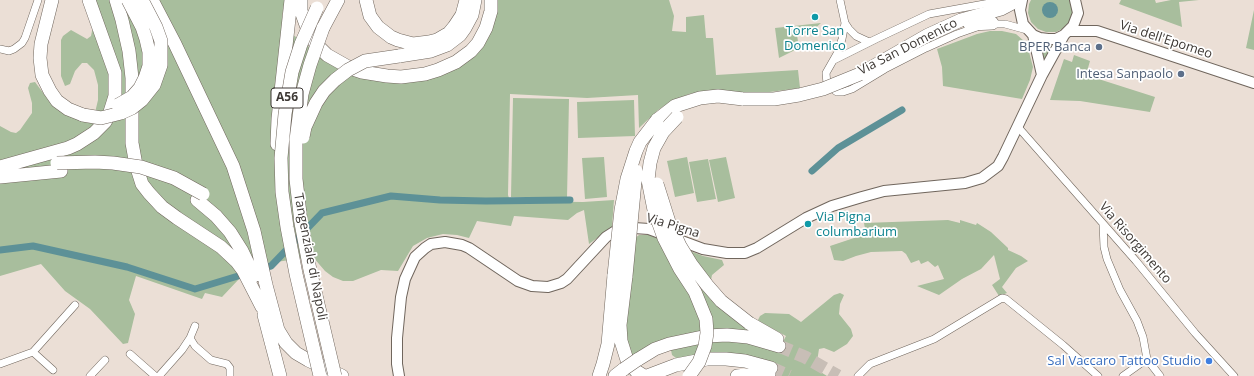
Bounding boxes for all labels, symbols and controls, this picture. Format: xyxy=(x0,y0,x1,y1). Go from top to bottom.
marker: Torre San Domenico xyxy=(810,12,820,22)
street label: Via San Domenico xyxy=(856,15,960,79)
street label: Via dell'Epomeo xyxy=(1118,18,1214,62)
place label: Torre San Domenico xyxy=(784,23,846,54)
place label: BPER Banca xyxy=(1019,39,1091,55)
marker: BPER Banca xyxy=(1094,42,1104,52)
place label: Intesa Sanpaolo xyxy=(1076,66,1173,82)
marker: Intesa Sanpaolo xyxy=(1176,69,1186,79)
road number: A56 xyxy=(271,88,303,108)
street label: Tangenziale di Napoli xyxy=(290,192,330,322)
street label: Via Risorgimento xyxy=(1096,199,1174,287)
place label: Via Pigna columbarium xyxy=(816,209,897,240)
street label: Via Pigna xyxy=(644,211,702,241)
marker: Via Pigna columbarium xyxy=(803,219,813,229)
place label: Sal Vaccaro Tattoo Studio xyxy=(1047,353,1201,369)
marker: Sal Vaccaro Tattoo Studio xyxy=(1204,356,1214,366)

